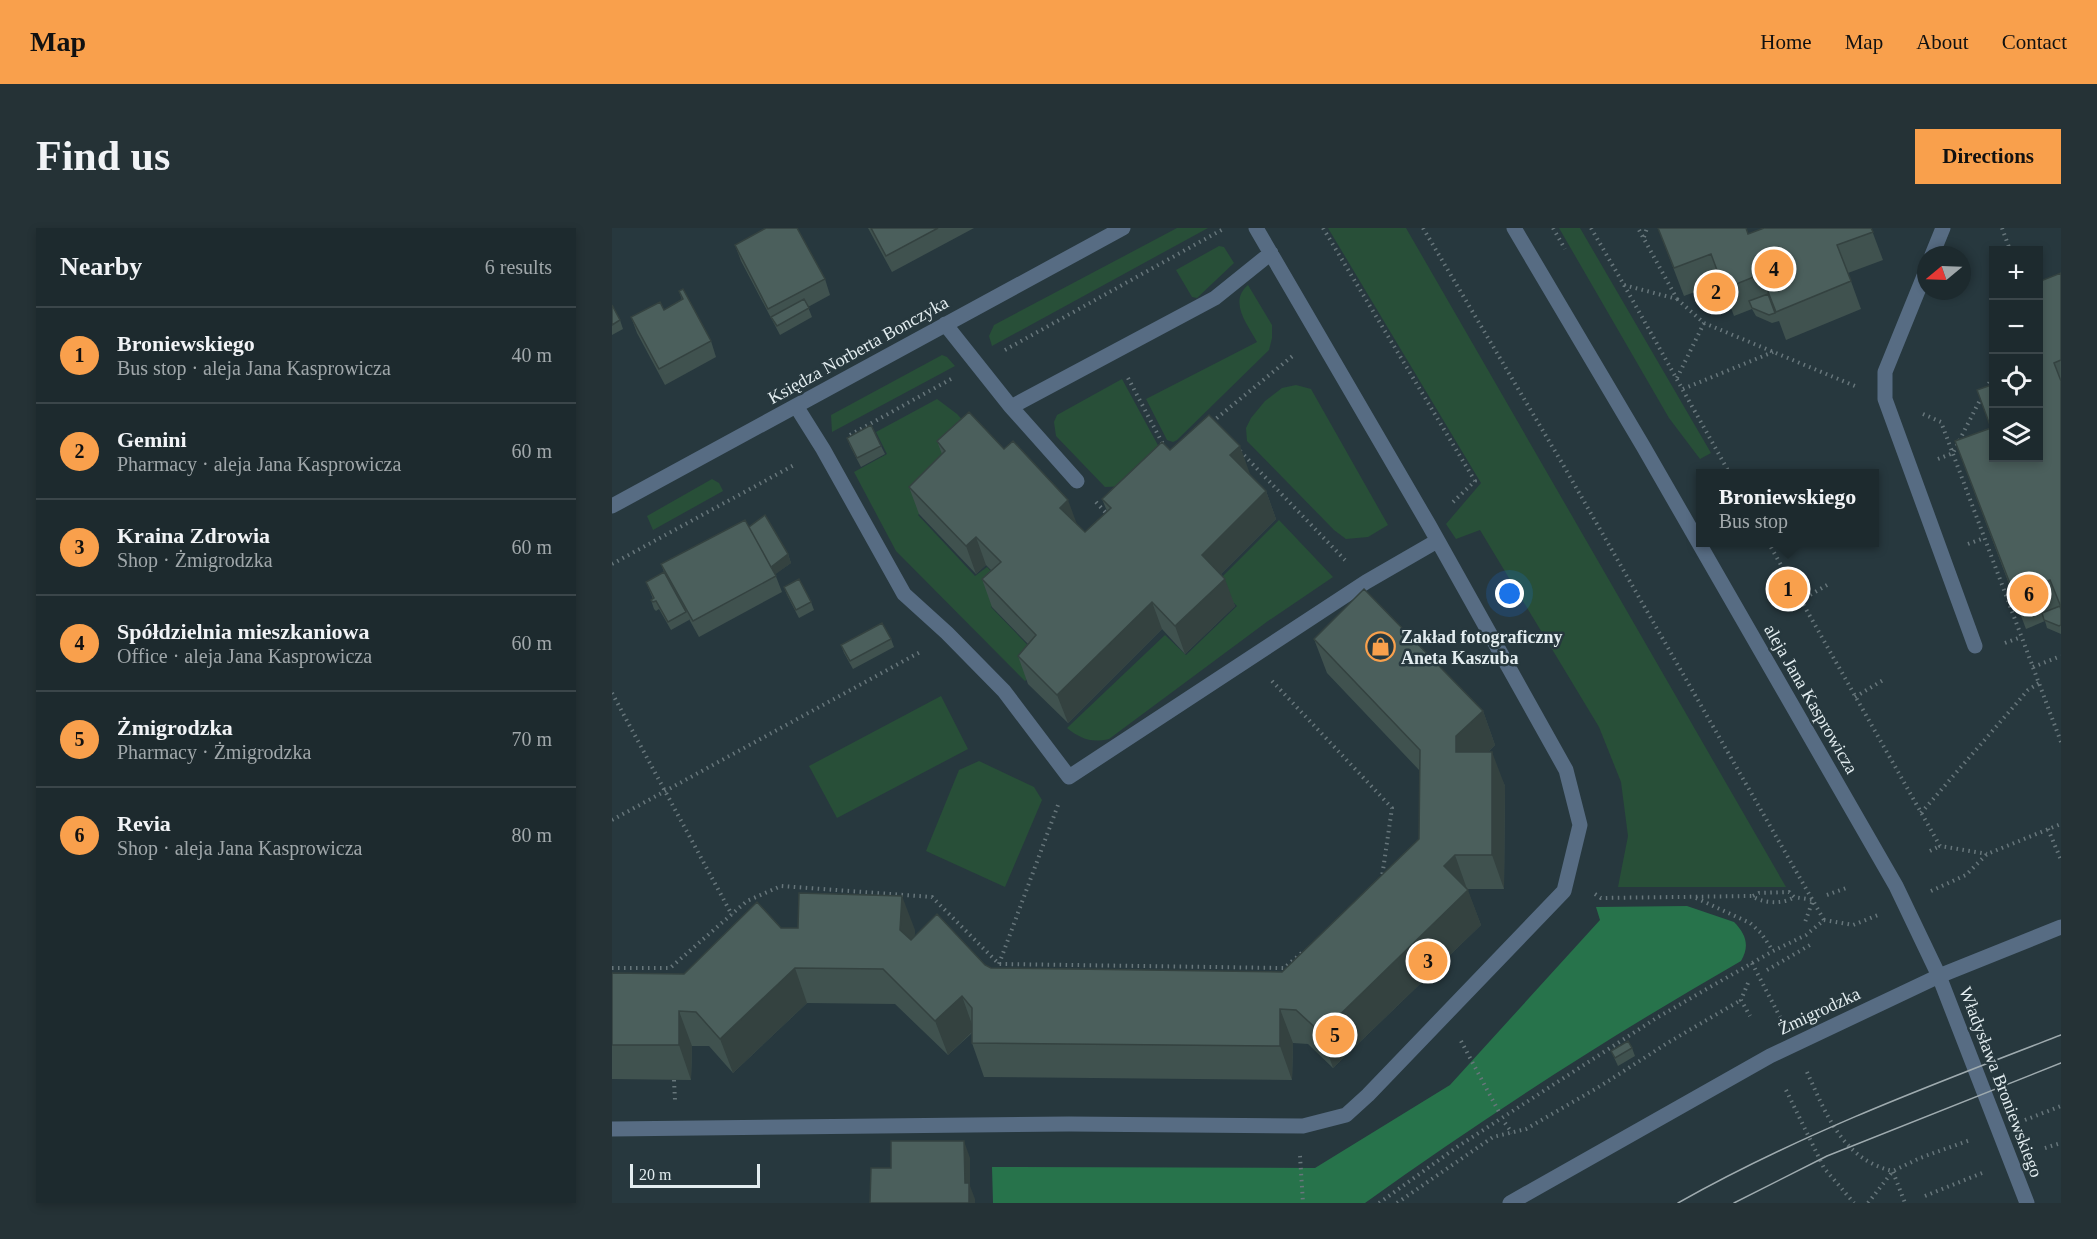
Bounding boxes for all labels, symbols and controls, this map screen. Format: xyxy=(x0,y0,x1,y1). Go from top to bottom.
text: Map xyxy=(30,26,86,57)
text: Home xyxy=(1760,30,1812,54)
text: Map xyxy=(1845,30,1883,54)
text: About xyxy=(1916,30,1969,54)
text: Contact xyxy=(2002,30,2067,54)
button: Directions xyxy=(1915,129,2061,184)
text: Find us xyxy=(36,133,170,179)
pin: 4 xyxy=(1754,246,1794,291)
north arrow xyxy=(1917,246,1971,300)
map controls xyxy=(1989,246,2043,462)
button: + xyxy=(1989,246,2043,300)
text: Nearby xyxy=(60,252,142,281)
text: 6 results xyxy=(485,256,552,278)
pin: 2 xyxy=(1696,270,1736,314)
street label: Księdza Norberta Bonczyka xyxy=(764,292,952,408)
button: − xyxy=(1989,300,2043,354)
text: Broniewskiego xyxy=(117,331,255,356)
text: 1 xyxy=(75,344,85,366)
text: 40 m xyxy=(511,344,552,366)
button: locate xyxy=(1989,354,2043,408)
text: Bus stop · aleja Jana Kasprowicza xyxy=(117,357,391,379)
button: layers xyxy=(1989,408,2043,462)
text: Gemini xyxy=(117,427,187,452)
text: 2 xyxy=(75,440,85,462)
text: 60 m xyxy=(511,440,552,462)
text: Pharmacy · aleja Jana Kasprowicza xyxy=(117,453,401,475)
popup xyxy=(1696,469,1879,547)
text: Broniewskiego xyxy=(1719,484,1856,509)
text: Bus stop xyxy=(1719,510,1788,532)
text: Kraina Zdrowia xyxy=(117,523,270,548)
text: 3 xyxy=(75,536,85,558)
text: 60 m xyxy=(511,536,552,558)
text: Shop · Żmigrodzka xyxy=(117,549,273,571)
pin: 1 xyxy=(1768,566,1808,612)
pin: 6 xyxy=(2010,572,2048,616)
your location xyxy=(1495,579,1524,608)
text: Spółdzielnia mieszkaniowa xyxy=(117,619,369,644)
street label: aleja Jana Kasprowicza xyxy=(1760,621,1862,777)
place label: Zakład fotograficzny Aneta Kaszuba xyxy=(1401,627,1563,668)
shop icon: Zakład fotograficzny Aneta Kaszuba xyxy=(1364,631,1396,663)
text: 4 xyxy=(75,632,85,654)
text: 60 m xyxy=(511,632,552,654)
text: Office · aleja Jana Kasprowicza xyxy=(117,645,372,667)
text: Żmigrodzka xyxy=(117,715,233,740)
text: 5 xyxy=(75,728,85,750)
text: 70 m xyxy=(511,728,552,750)
text: Pharmacy · Żmigrodzka xyxy=(117,741,311,763)
text: Revia xyxy=(117,811,171,836)
text: 6 xyxy=(75,824,85,846)
text: 80 m xyxy=(511,824,552,846)
text: Shop · aleja Jana Kasprowicza xyxy=(117,837,362,859)
pin: 3 xyxy=(1408,938,1448,984)
street label: Żmigrodzka xyxy=(1775,983,1863,1039)
street label: Władysława Broniewskiego xyxy=(1955,984,2047,1180)
pin: 5 xyxy=(1316,1012,1354,1058)
scale bar xyxy=(630,1161,760,1188)
text: 20 m xyxy=(639,1166,671,1183)

